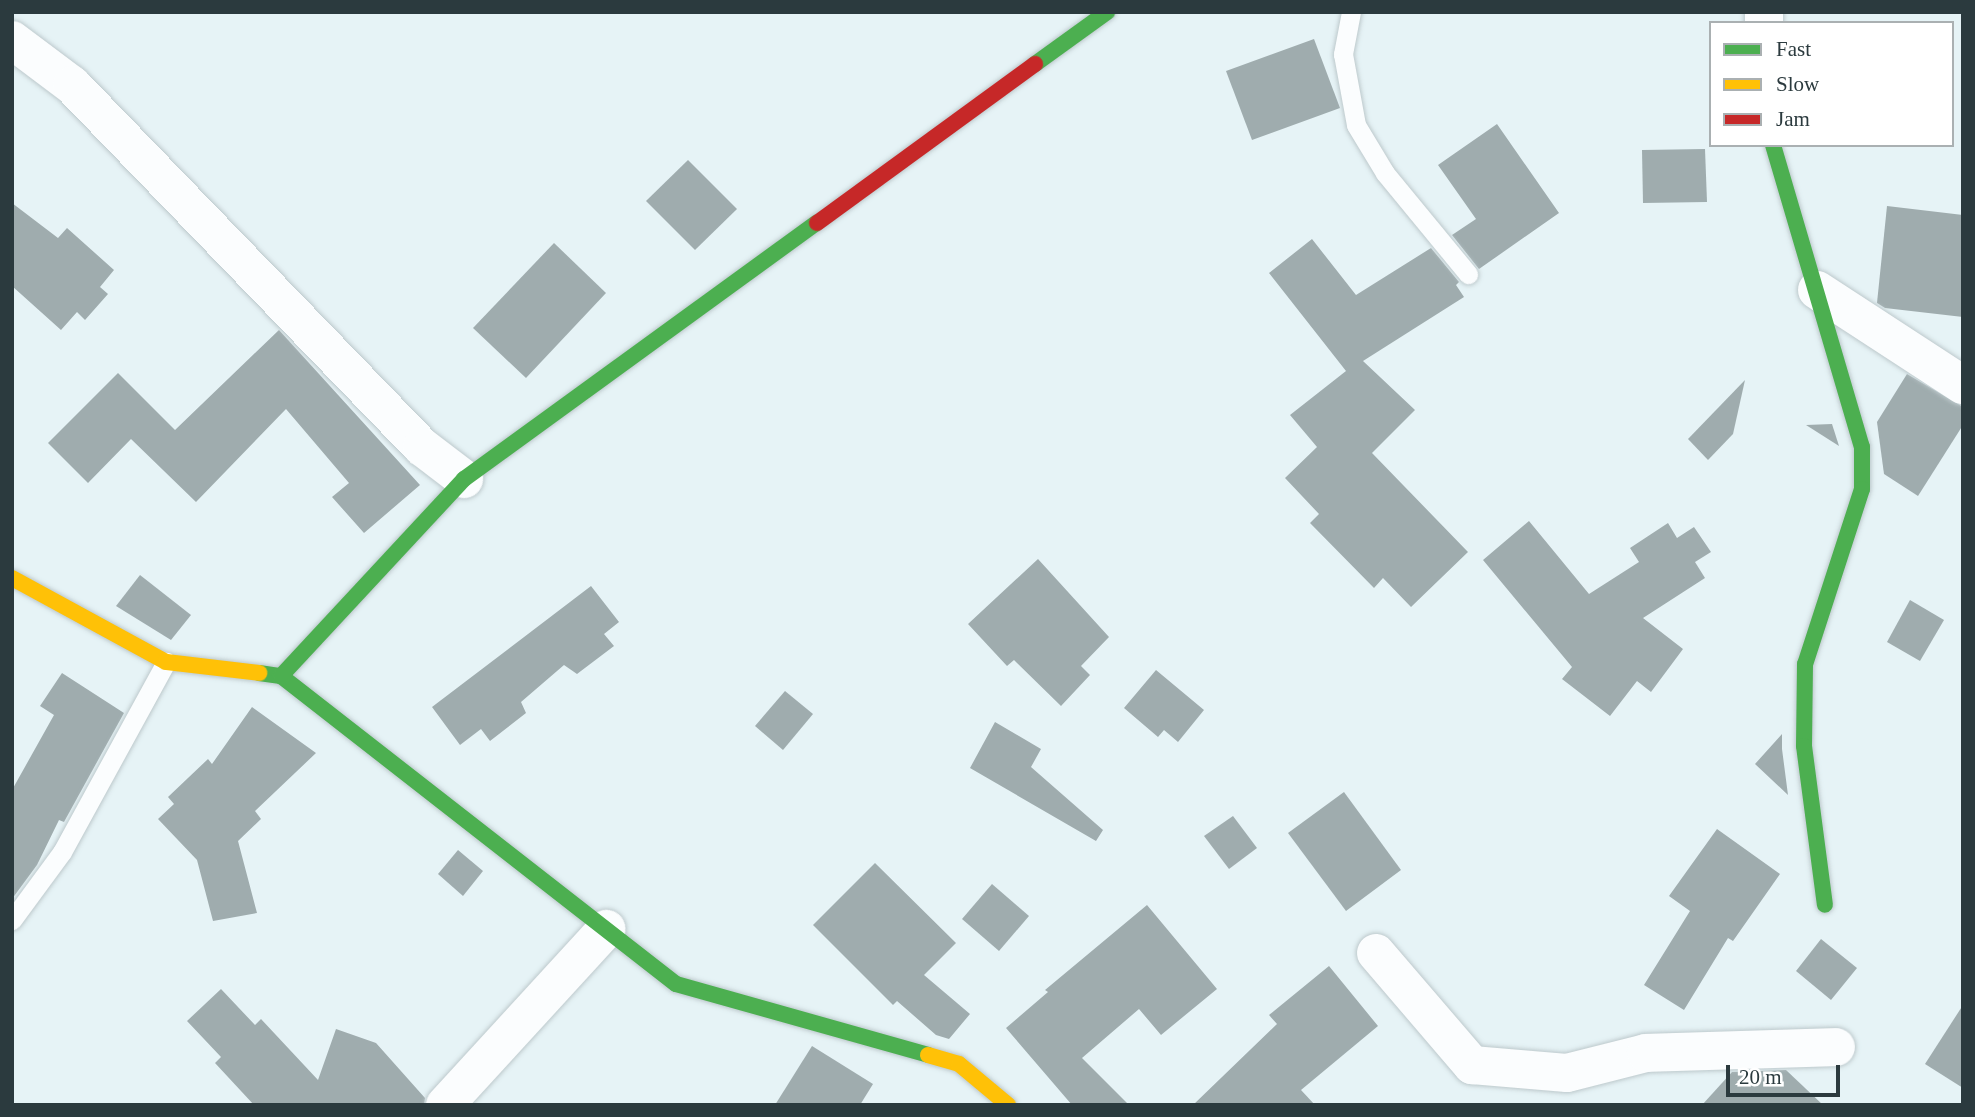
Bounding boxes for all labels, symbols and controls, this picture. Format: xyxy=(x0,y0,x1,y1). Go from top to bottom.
legend xyxy=(1709,21,1954,147)
text: Fast xyxy=(1776,37,1811,61)
text: Slow xyxy=(1776,72,1819,96)
text: Jam xyxy=(1776,107,1810,131)
scale bar xyxy=(1730,1050,1844,1094)
text: 20 m xyxy=(1739,1065,1782,1089)

